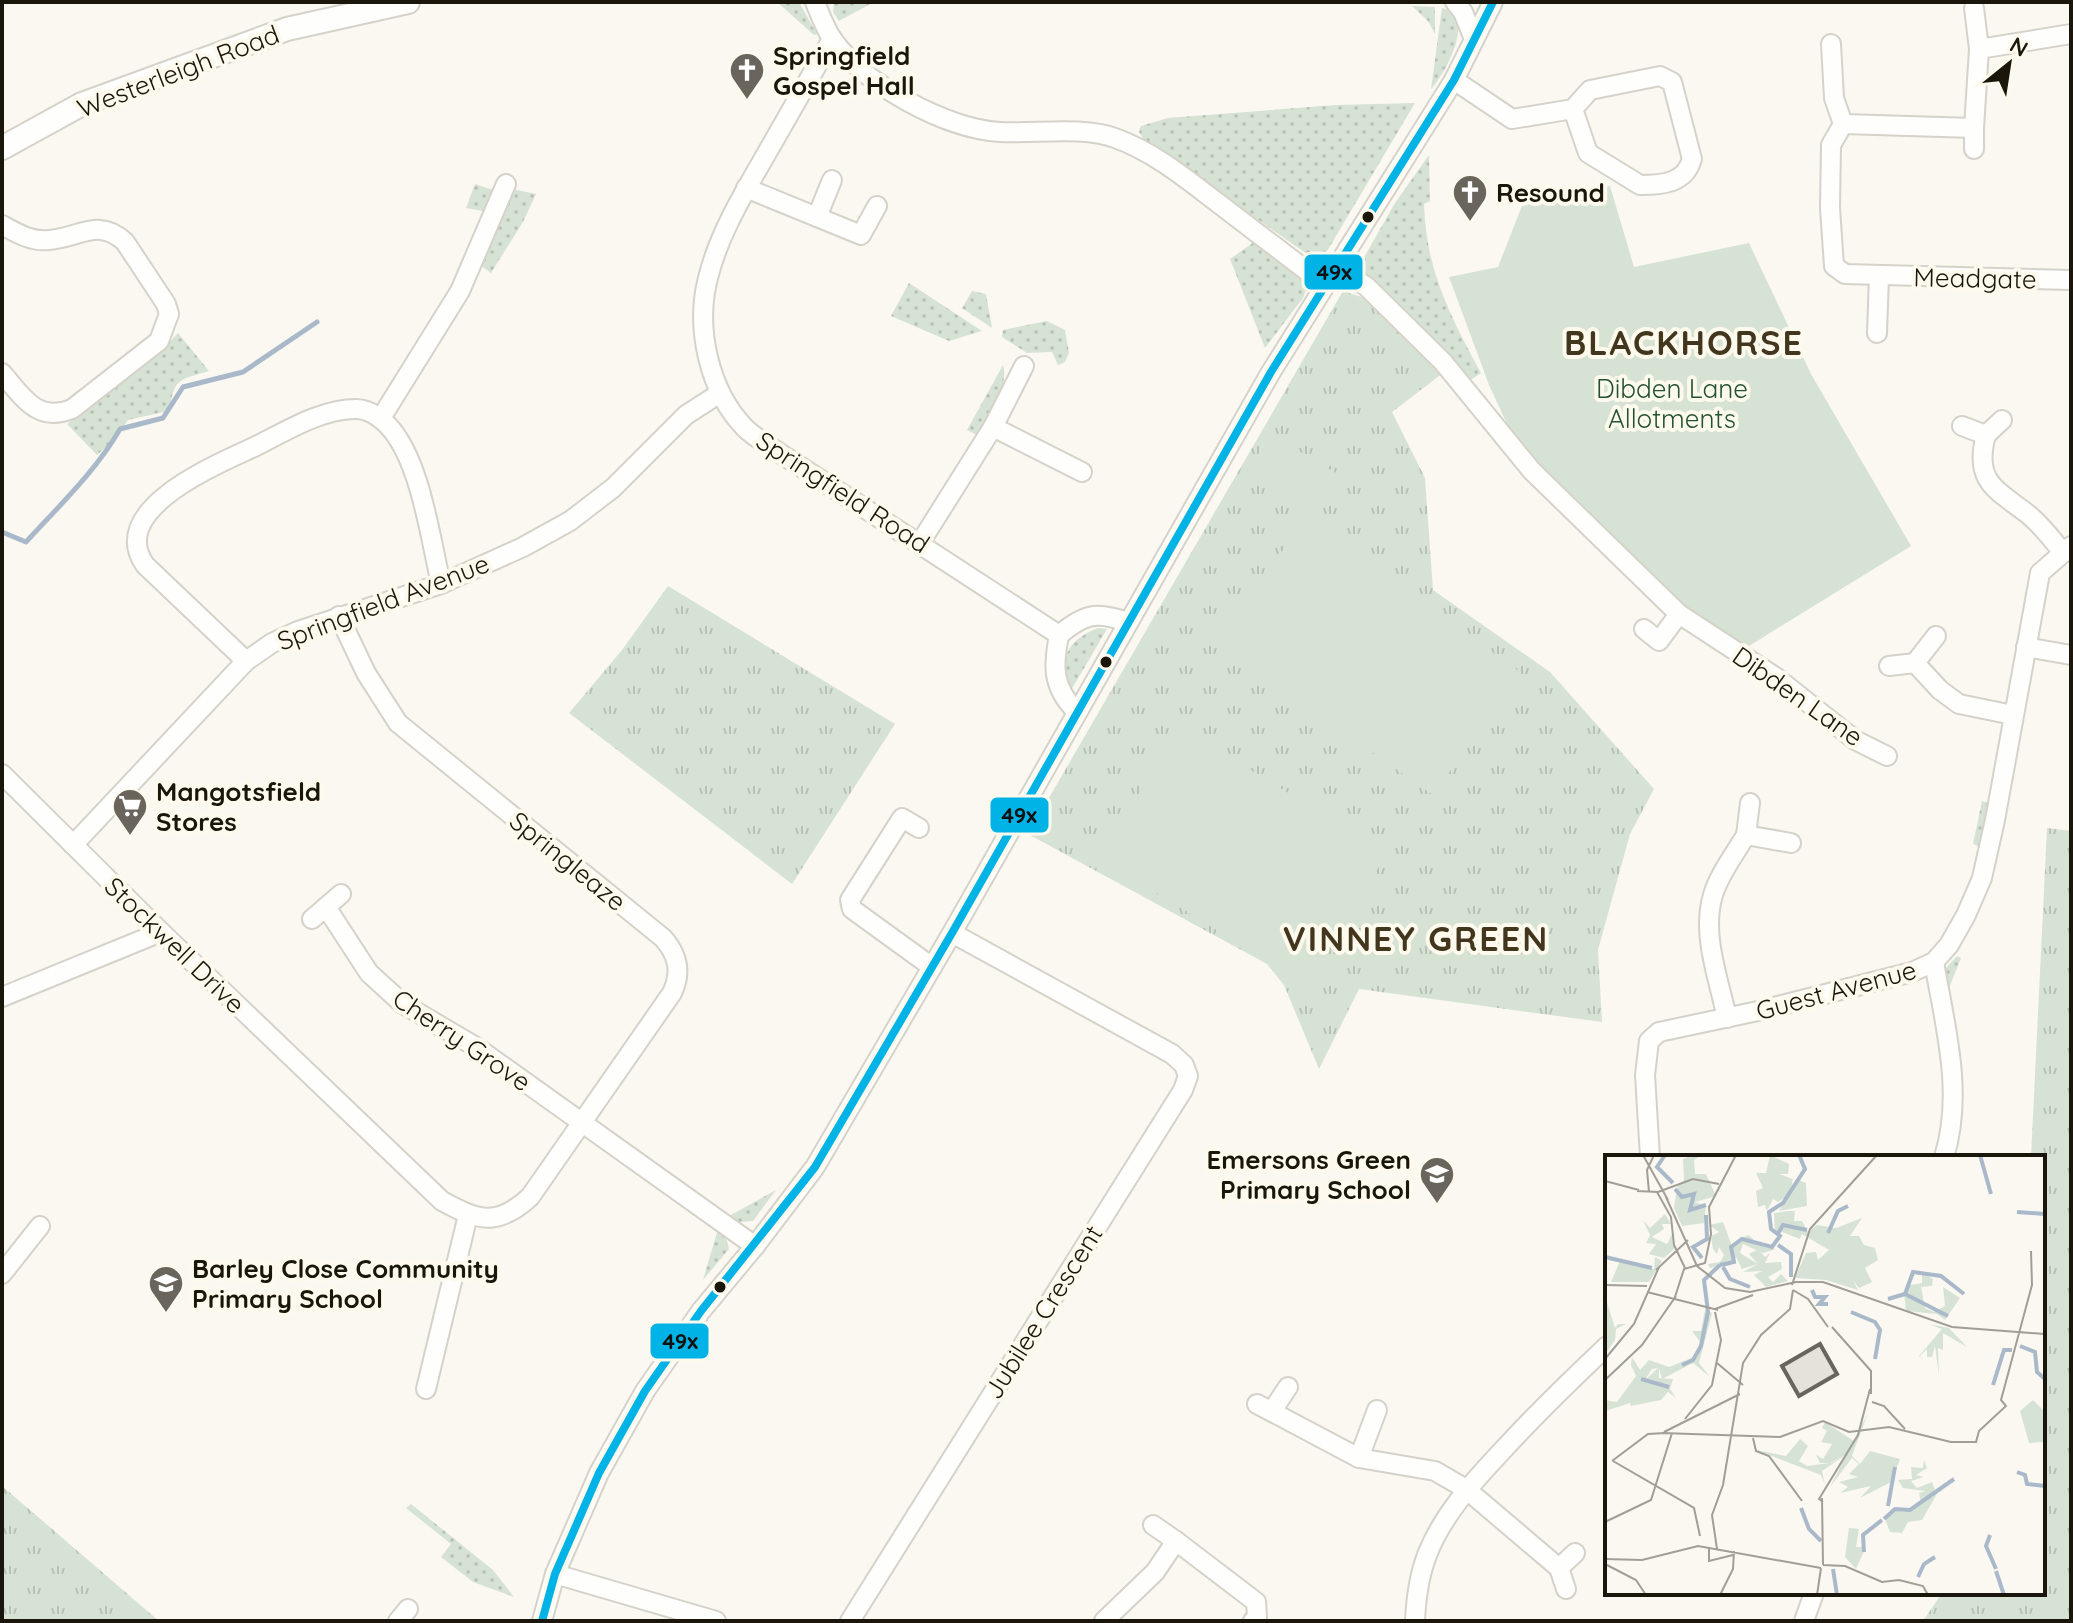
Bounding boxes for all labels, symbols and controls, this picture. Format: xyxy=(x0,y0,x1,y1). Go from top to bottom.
street label: Westerleigh Road xyxy=(72,17,284,125)
north arrow xyxy=(1969,24,2049,104)
text: N xyxy=(2005,31,2033,63)
place label: Springfield Gospel Hall xyxy=(773,39,915,102)
church icon: Springfield Gospel Hall xyxy=(728,51,766,101)
church icon: Resound xyxy=(1451,173,1489,223)
place label: Resound xyxy=(1496,176,1605,209)
unlabelled marker xyxy=(1360,209,1376,225)
line badge: 49x xyxy=(1303,253,1364,291)
text: 49x xyxy=(1316,258,1352,286)
street label: Meadgate xyxy=(1913,260,2037,296)
district label: BLACKHORSE xyxy=(1564,321,1804,364)
park label: Dibden Lane Allotments xyxy=(1596,372,1748,435)
street label: Springfield Road xyxy=(750,424,936,560)
street label: Springfield Avenue xyxy=(272,546,494,658)
street label: Dibden Lane xyxy=(1726,639,1870,753)
unlabelled marker xyxy=(1098,654,1114,670)
place label: Mangotsfield Stores xyxy=(156,775,321,838)
supermarket icon: Mangotsfield Stores xyxy=(111,787,149,837)
line badge: 49x xyxy=(989,796,1050,834)
text: 49x xyxy=(1001,801,1037,829)
street label: Springleaze xyxy=(503,804,633,918)
street label: Stockwell Drive xyxy=(98,870,252,1020)
district label: VINNEY GREEN xyxy=(1283,917,1549,960)
street label: Guest Avenue xyxy=(1752,953,1920,1027)
street label: Cherry Grove xyxy=(387,982,537,1098)
place label: Emersons Green Primary School xyxy=(1206,1143,1411,1206)
school or university icon: Emersons Green Primary School xyxy=(1418,1155,1456,1205)
inset map xyxy=(1605,1155,2045,1595)
street label: Jubilee Crescent xyxy=(976,1219,1110,1405)
place label: Barley Close Community Primary School xyxy=(192,1252,499,1315)
school or university icon: Barley Close Community Primary School xyxy=(147,1264,185,1314)
unlabelled marker xyxy=(712,1279,728,1295)
line badge: 49x xyxy=(649,1322,710,1360)
text: 49x xyxy=(662,1327,698,1355)

